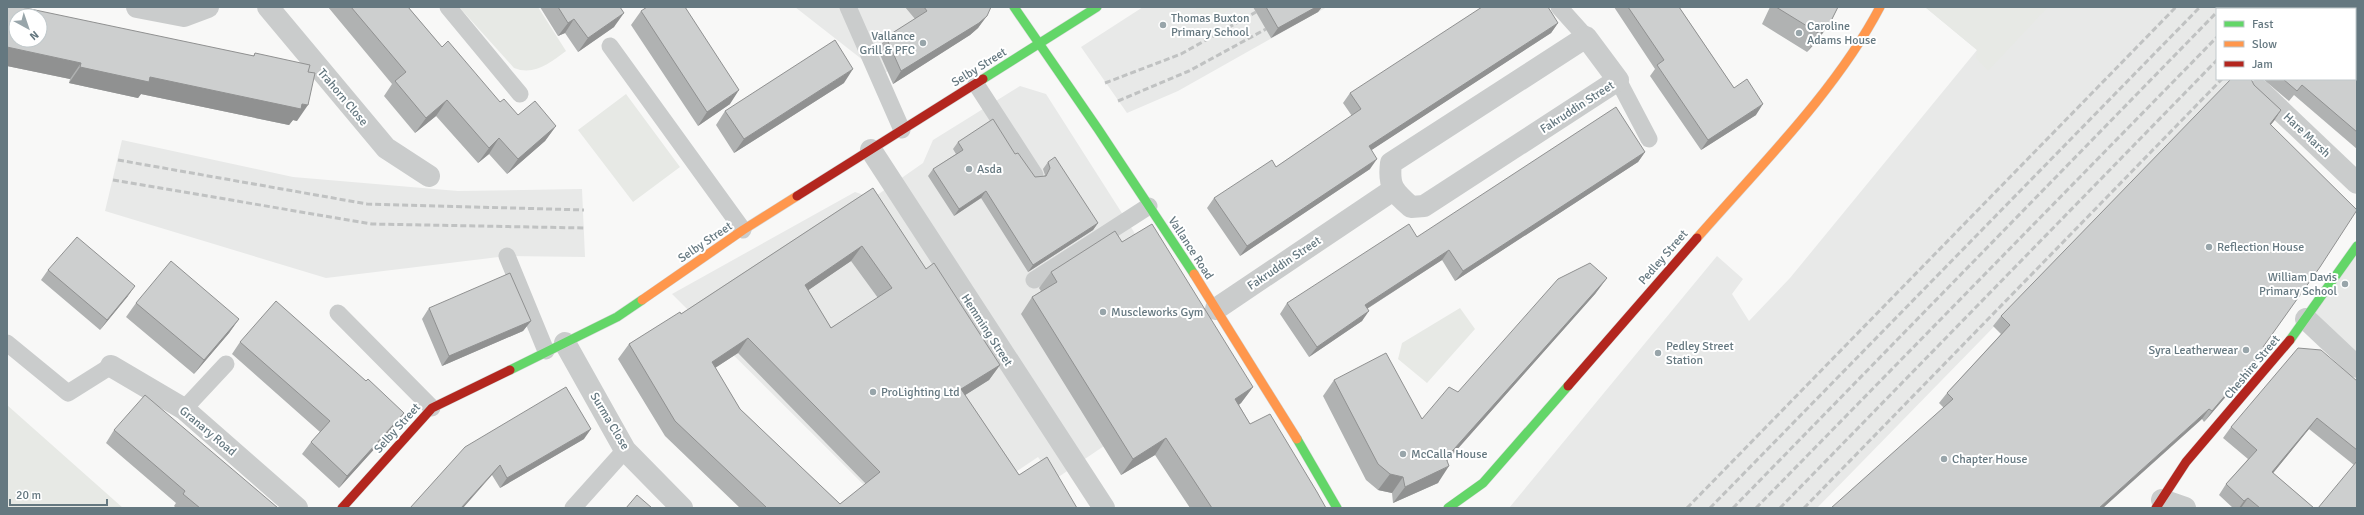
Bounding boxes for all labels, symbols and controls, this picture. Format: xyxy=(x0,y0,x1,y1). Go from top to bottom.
north arrow xyxy=(8,8,48,48)
legend xyxy=(2216,8,2356,80)
place label: Thomas Buxton Primary School xyxy=(1171,11,1249,40)
text: Fast xyxy=(2252,17,2273,32)
place label: Caroline Adams House xyxy=(1807,19,1876,48)
marker: Thomas Buxton Primary School xyxy=(1158,20,1168,30)
text: N xyxy=(27,28,41,43)
marker: Caroline Adams House xyxy=(1794,28,1804,38)
place label: Vallance Grill & PFC xyxy=(859,29,915,58)
text: Slow xyxy=(2252,37,2277,52)
marker: Vallance Grill & PFC xyxy=(918,38,928,48)
street label: Selby Street xyxy=(949,45,1010,90)
text: Jam xyxy=(2252,57,2273,72)
street label: Trahorn Close xyxy=(314,66,371,129)
street label: Fakruddin Street xyxy=(1537,78,1617,137)
street label: Hare Marsh xyxy=(2280,110,2333,161)
place label: Asda xyxy=(977,162,1002,177)
marker: Asda xyxy=(964,164,974,174)
street label: Vallance Road xyxy=(1165,214,1216,283)
street label: Selby Street xyxy=(675,219,735,266)
street label: Pedley Street xyxy=(1636,227,1691,288)
street label: Fakruddin Street xyxy=(1245,233,1324,293)
place label: Reflection House xyxy=(2217,240,2304,255)
marker: Reflection House xyxy=(2204,242,2214,252)
place label: William Davis Primary School xyxy=(2259,270,2337,299)
marker: William Davis Primary School xyxy=(2340,279,2350,289)
street label: Hemming Street xyxy=(958,291,1016,369)
place label: Muscleworks Gym xyxy=(1111,305,1203,320)
marker: Muscleworks Gym xyxy=(1098,307,1108,317)
street label: Cheshire Street xyxy=(2221,332,2283,402)
place label: Pedley Street Station xyxy=(1666,339,1734,368)
place label: Syra Leatherwear xyxy=(2149,343,2239,358)
marker: Syra Leatherwear xyxy=(2241,345,2251,355)
marker: Pedley Street Station xyxy=(1653,348,1663,358)
place label: ProLighting Ltd xyxy=(881,385,960,400)
marker: ProLighting Ltd xyxy=(868,387,878,397)
street label: Surma Close xyxy=(587,390,633,453)
street label: Selby Street xyxy=(371,400,424,456)
street label: Granary Road xyxy=(176,403,239,459)
place label: McCalla House xyxy=(1411,447,1487,462)
marker: McCalla House xyxy=(1398,449,1408,459)
place label: Chapter House xyxy=(1952,452,2028,467)
marker: Chapter House xyxy=(1939,454,1949,464)
scale bar xyxy=(10,481,107,507)
text: 20 m xyxy=(16,488,41,503)

